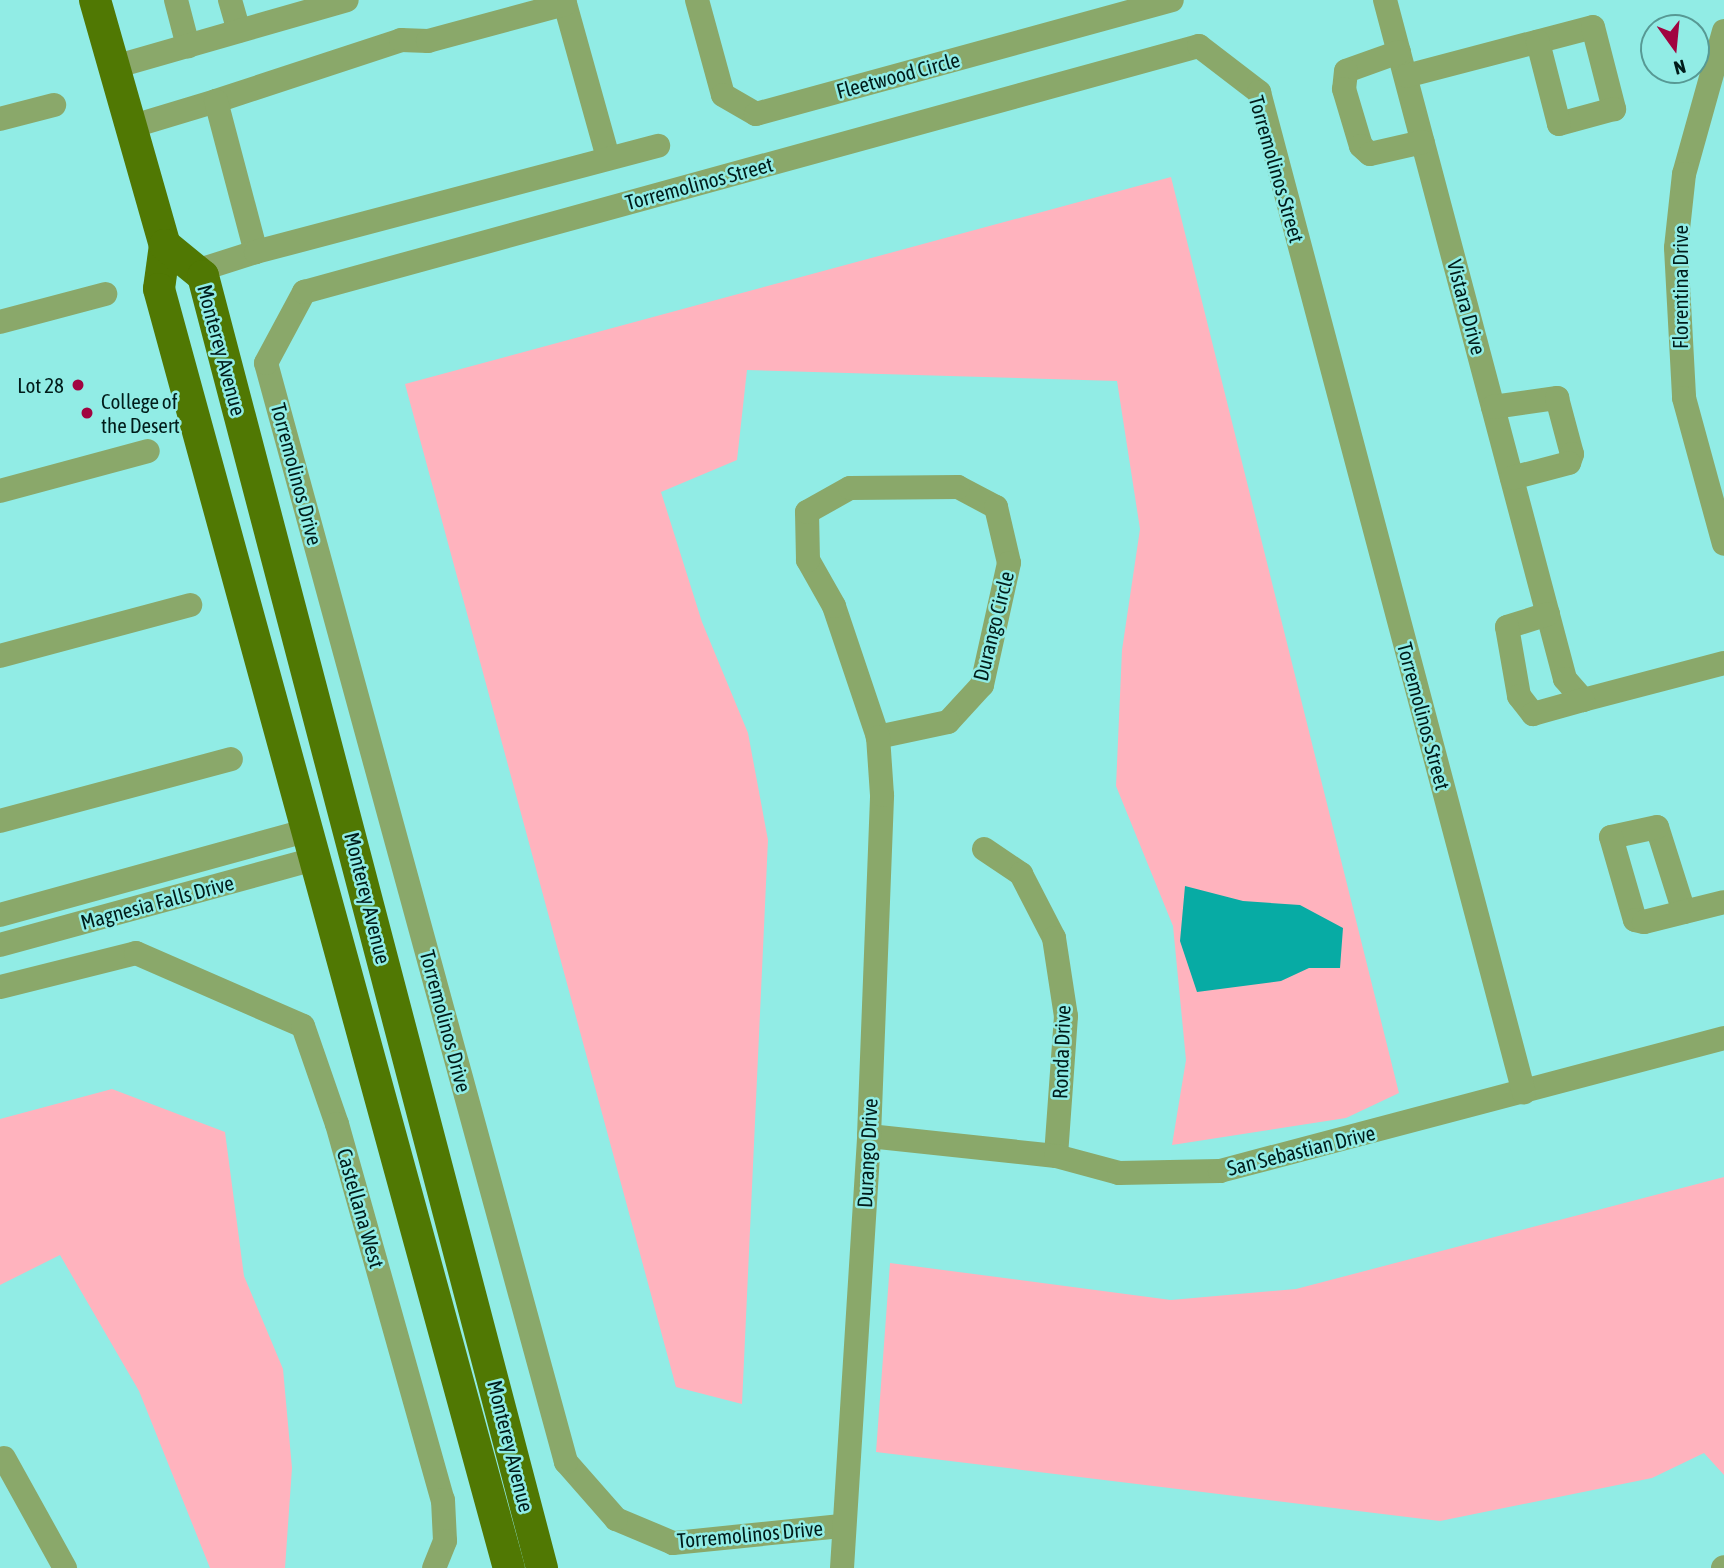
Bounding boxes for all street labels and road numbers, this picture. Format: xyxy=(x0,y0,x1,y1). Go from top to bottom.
street label: Fleetwood Circle xyxy=(833,46,963,104)
street label: Torremolinos Street xyxy=(1244,93,1310,245)
street label: Torremolinos Street xyxy=(623,151,775,215)
street label: Florentina Drive xyxy=(1667,225,1693,349)
street label: Vistara Drive xyxy=(1442,257,1492,357)
street label: Monterey Avenue xyxy=(192,282,252,418)
street label: Torremolinos Drive xyxy=(266,400,328,548)
street label: Durango Circle xyxy=(967,569,1019,683)
street label: Torremolinos Street xyxy=(1392,640,1456,792)
street label: Monterey Avenue xyxy=(339,830,397,966)
street label: Magnesia Falls Drive xyxy=(78,869,236,935)
street label: Torremolinos Drive xyxy=(415,947,477,1095)
street label: Ronda Drive xyxy=(1047,1005,1075,1099)
street label: Durango Drive xyxy=(852,1098,882,1208)
street label: San Sebastian Drive xyxy=(1224,1119,1378,1181)
street label: Castellana West xyxy=(332,1145,390,1271)
street label: Monterey Avenue xyxy=(482,1378,540,1514)
street label: Torremolinos Drive xyxy=(676,1515,824,1553)

